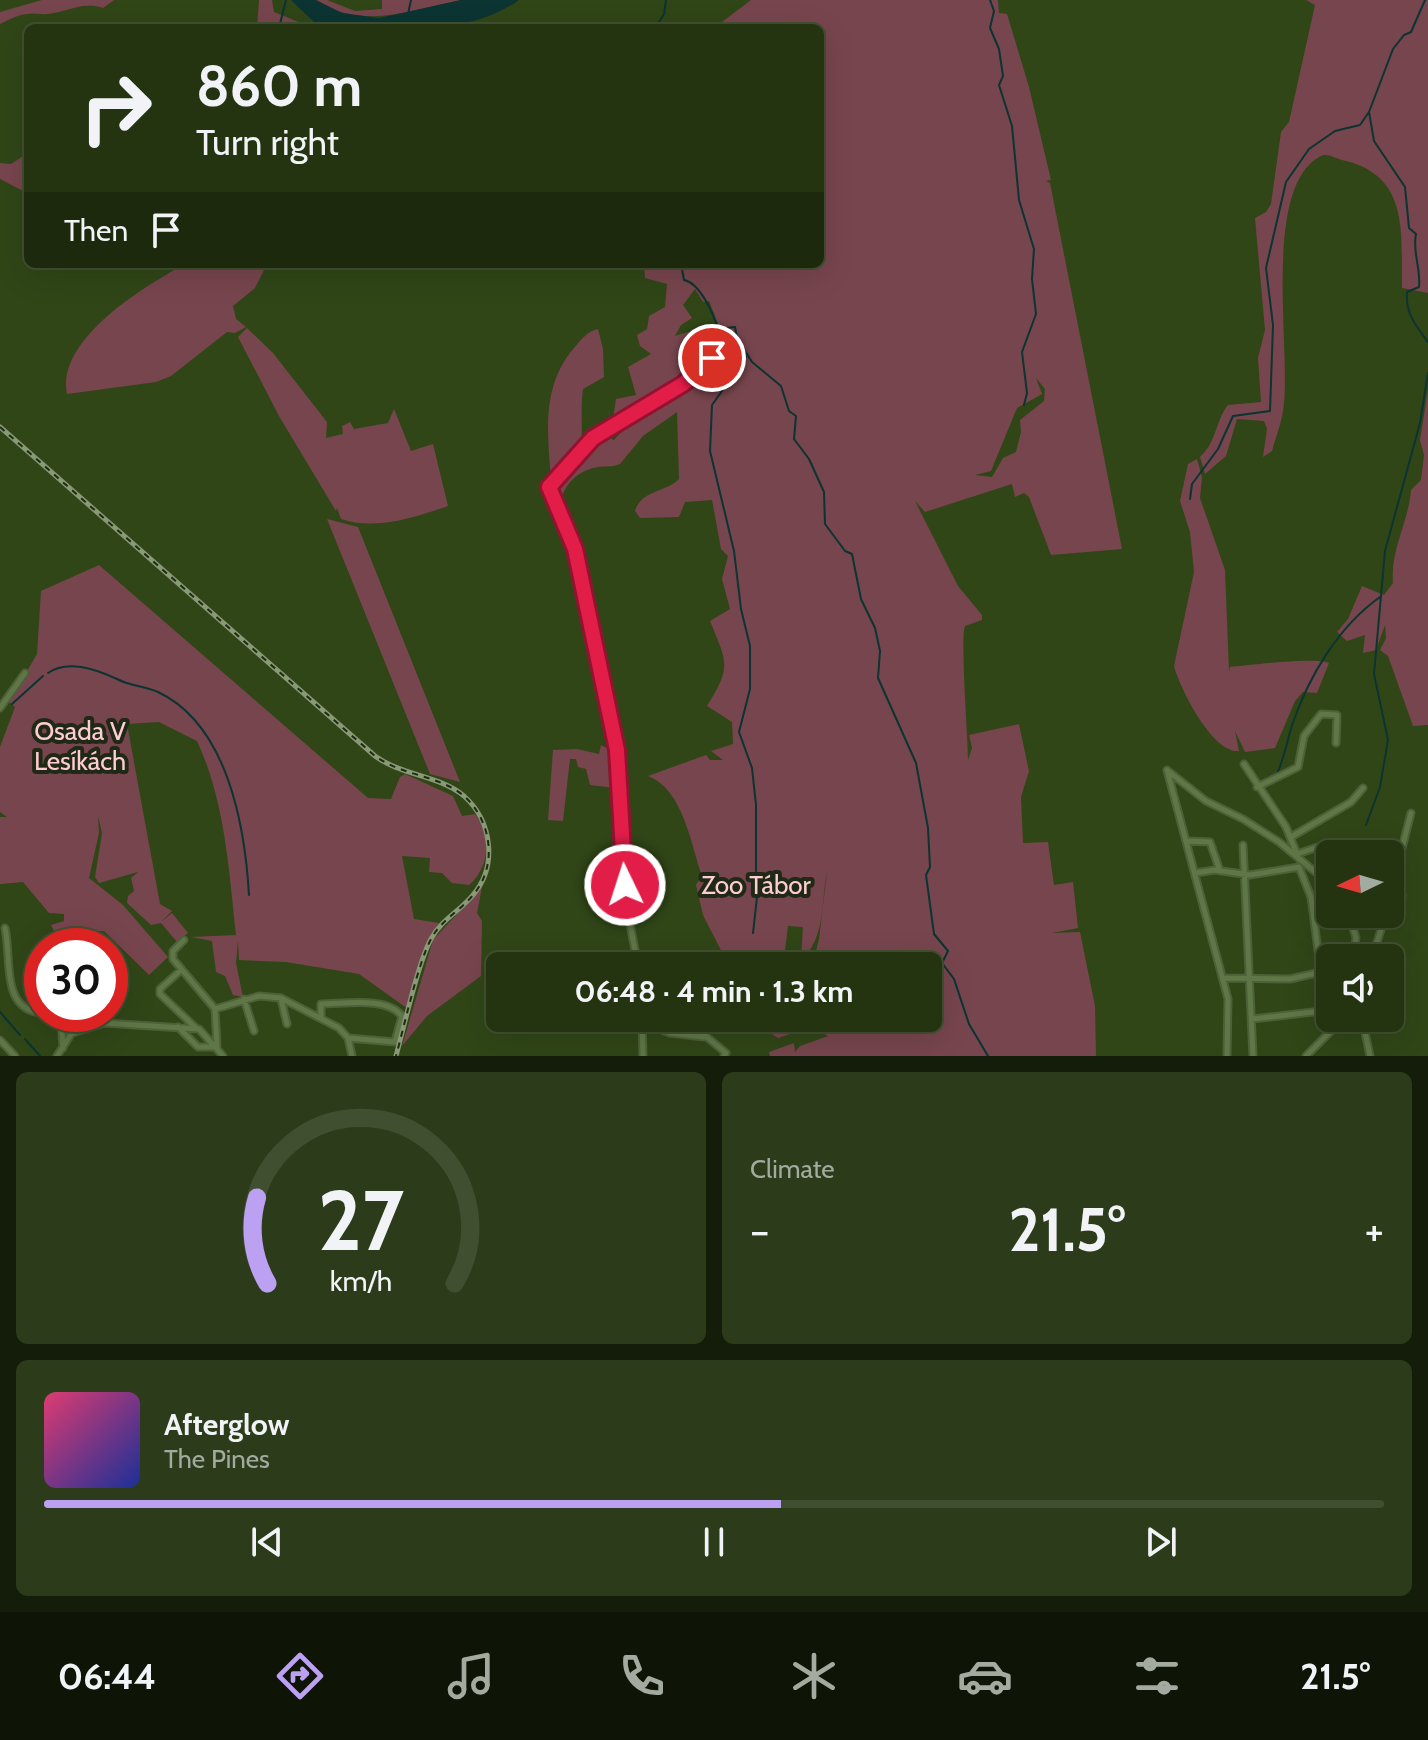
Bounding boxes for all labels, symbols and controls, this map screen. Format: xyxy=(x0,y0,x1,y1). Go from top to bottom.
text: 860 m xyxy=(196,52,362,120)
icon: right xyxy=(64,56,168,160)
text: Turn right xyxy=(196,120,339,164)
icon: arrive xyxy=(144,208,188,252)
text: Then xyxy=(64,212,128,249)
pin xyxy=(678,324,746,392)
icon: arrive xyxy=(690,336,734,380)
park label: Osada V Lesíkách xyxy=(34,715,126,777)
north arrow xyxy=(1316,840,1404,928)
map controls xyxy=(1316,840,1404,1032)
position arrow xyxy=(583,843,667,927)
park label: Zoo Tábor xyxy=(701,869,812,901)
speed limit sign: 30 xyxy=(24,928,128,1032)
button: sound xyxy=(1316,944,1404,1032)
text: 06:48 · 4 min · 1.3 km xyxy=(575,973,853,1010)
text: Climate xyxy=(750,1153,835,1185)
text: 27 xyxy=(318,1170,404,1271)
text: 21.5° xyxy=(1009,1193,1125,1266)
text: − xyxy=(750,1204,769,1257)
text: + xyxy=(1365,1204,1384,1257)
text: km/h xyxy=(330,1263,392,1298)
text: Afterglow xyxy=(164,1406,290,1443)
text: The Pines xyxy=(164,1443,270,1475)
icon: previous xyxy=(245,1520,289,1564)
icon: pause xyxy=(692,1520,736,1564)
icon: next xyxy=(1139,1520,1183,1564)
icon: directions xyxy=(272,1648,328,1704)
icon: music xyxy=(443,1648,499,1704)
icon: phone xyxy=(614,1648,670,1704)
icon: climate xyxy=(786,1648,842,1704)
icon: car xyxy=(957,1648,1013,1704)
icon: filters xyxy=(1129,1648,1185,1704)
text: 06:44 xyxy=(58,1654,156,1698)
text: 21.5° xyxy=(1300,1654,1370,1698)

